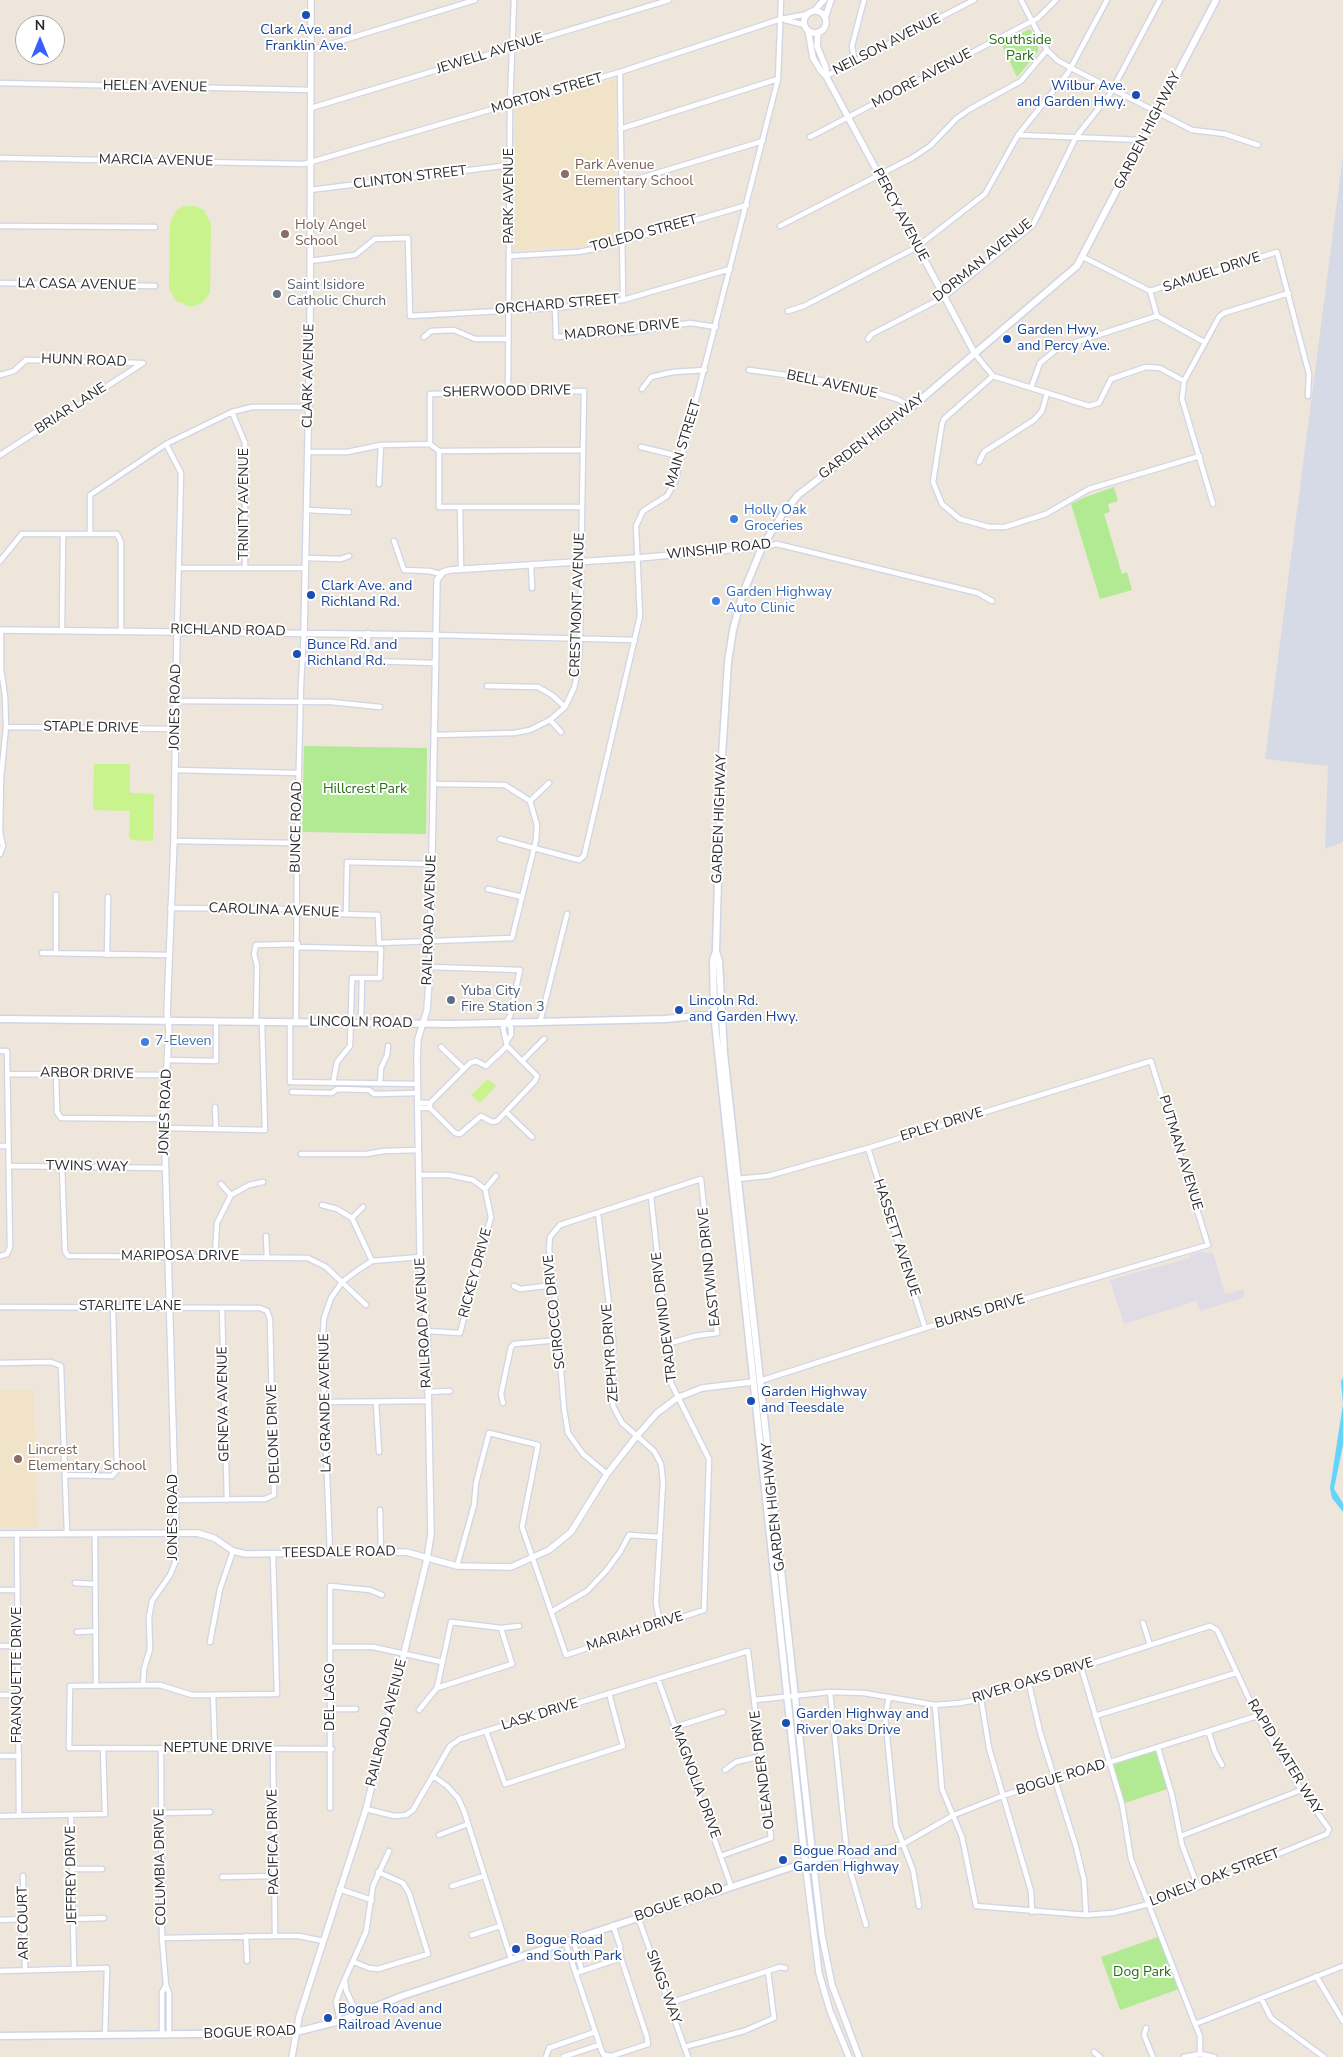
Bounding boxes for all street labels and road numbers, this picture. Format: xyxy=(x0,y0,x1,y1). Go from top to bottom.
street label: NEILSON AVENUE xyxy=(830,11,944,79)
street label: JEWELL AVENUE xyxy=(434,30,546,78)
street label: MOORE AVENUE xyxy=(869,46,975,112)
street label: GARDEN HIGHWAY xyxy=(1111,69,1185,193)
street label: MORTON STREET xyxy=(489,70,605,118)
street label: HELEN AVENUE xyxy=(103,78,207,96)
street label: PARK AVENUE xyxy=(502,148,518,244)
street label: MARCIA AVENUE xyxy=(99,152,213,170)
street label: CLINTON STREET xyxy=(352,163,468,193)
street label: PERCY AVENUE xyxy=(868,165,932,265)
street label: TOLEDO STREET xyxy=(589,212,699,256)
street label: DORMAN AVENUE xyxy=(930,216,1036,306)
street label: SAMUEL DRIVE xyxy=(1161,249,1263,297)
street label: LA CASA AVENUE xyxy=(17,276,137,294)
street label: ORCHARD STREET xyxy=(494,291,620,319)
street label: MADRONE DRIVE xyxy=(564,316,680,344)
street label: CLARK AVENUE xyxy=(300,324,318,428)
street label: HUNN ROAD xyxy=(41,351,127,371)
street label: BELL AVENUE xyxy=(785,367,879,403)
street label: BRIAR LANE xyxy=(32,380,110,438)
street label: SHERWOOD DRIVE xyxy=(443,382,571,402)
street label: GARDEN HIGHWAY xyxy=(816,390,928,484)
street label: MAIN STREET xyxy=(663,398,705,490)
street label: TRINITY AVENUE xyxy=(237,448,253,560)
street label: CRESTMONT AVENUE xyxy=(567,532,589,678)
street label: WINSHIP ROAD xyxy=(666,536,772,564)
street label: RICHLAND ROAD xyxy=(170,622,286,640)
street label: JONES ROAD xyxy=(167,664,185,750)
street label: STAPLE DRIVE xyxy=(43,719,139,737)
street label: GARDEN HIGHWAY xyxy=(709,754,731,884)
street label: BUNCE ROAD xyxy=(288,781,306,873)
street label: RAILROAD AVENUE xyxy=(419,854,441,986)
street label: CAROLINA AVENUE xyxy=(208,900,340,922)
street label: LINCOLN ROAD xyxy=(309,1014,413,1032)
street label: ARBOR DRIVE xyxy=(40,1065,134,1083)
street label: JONES ROAD xyxy=(156,1069,176,1155)
street label: PUTMAN AVENUE xyxy=(1154,1093,1206,1213)
street label: EPLEY DRIVE xyxy=(899,1104,985,1146)
street label: TWINS WAY xyxy=(46,1158,128,1176)
street label: HASSETT AVENUE xyxy=(869,1177,923,1299)
street label: EASTWIND DRIVE xyxy=(695,1207,725,1327)
street label: RICKEY DRIVE xyxy=(456,1226,496,1320)
street label: MARIPOSA DRIVE xyxy=(121,1249,239,1265)
street label: TRADEWIND DRIVE xyxy=(649,1251,681,1383)
street label: SCIROCCO DRIVE xyxy=(541,1254,569,1370)
street label: RAILROAD AVENUE xyxy=(412,1257,436,1389)
street label: BURNS DRIVE xyxy=(933,1291,1027,1333)
street label: STARLITE LANE xyxy=(79,1299,181,1315)
street label: ZEPHYR DRIVE xyxy=(599,1303,623,1403)
street label: LA GRANDE AVENUE xyxy=(316,1333,336,1473)
street label: GENEVA AVENUE xyxy=(215,1346,233,1462)
street label: DELONE DRIVE xyxy=(264,1384,284,1484)
street label: GARDEN HIGHWAY xyxy=(759,1442,789,1572)
street label: JONES ROAD xyxy=(166,1474,182,1560)
street label: TEESDALE ROAD xyxy=(282,1544,396,1562)
street label: FRANQUETTE DRIVE xyxy=(10,1607,26,1743)
street label: MARIAH DRIVE xyxy=(585,1608,685,1656)
street label: RIVER OAKS DRIVE xyxy=(970,1655,1096,1707)
street label: RAILROAD AVENUE xyxy=(363,1658,411,1788)
street label: DEL LAGO xyxy=(323,1663,339,1731)
street label: LASK DRIVE xyxy=(500,1695,580,1735)
street label: RAPID WATER WAY xyxy=(1243,1696,1325,1818)
street label: OLEANDER DRIVE xyxy=(747,1710,779,1830)
street label: MAGNOLIA DRIVE xyxy=(667,1723,723,1841)
street label: NEPTUNE DRIVE xyxy=(163,1741,273,1757)
street label: BOGUE ROAD xyxy=(1014,1756,1108,1800)
street label: PACIFICA DRIVE xyxy=(265,1789,283,1895)
street label: COLUMBIA DRIVE xyxy=(152,1808,170,1926)
street label: JEFFREY DRIVE xyxy=(63,1826,81,1924)
street label: LONELY OAK STREET xyxy=(1148,1845,1282,1911)
street label: BOGUE ROAD xyxy=(632,1880,726,1926)
street label: ARI COURT xyxy=(15,1886,33,1960)
street label: SINGS WAY xyxy=(642,1948,684,2026)
street label: BOGUE ROAD xyxy=(203,2023,297,2043)

